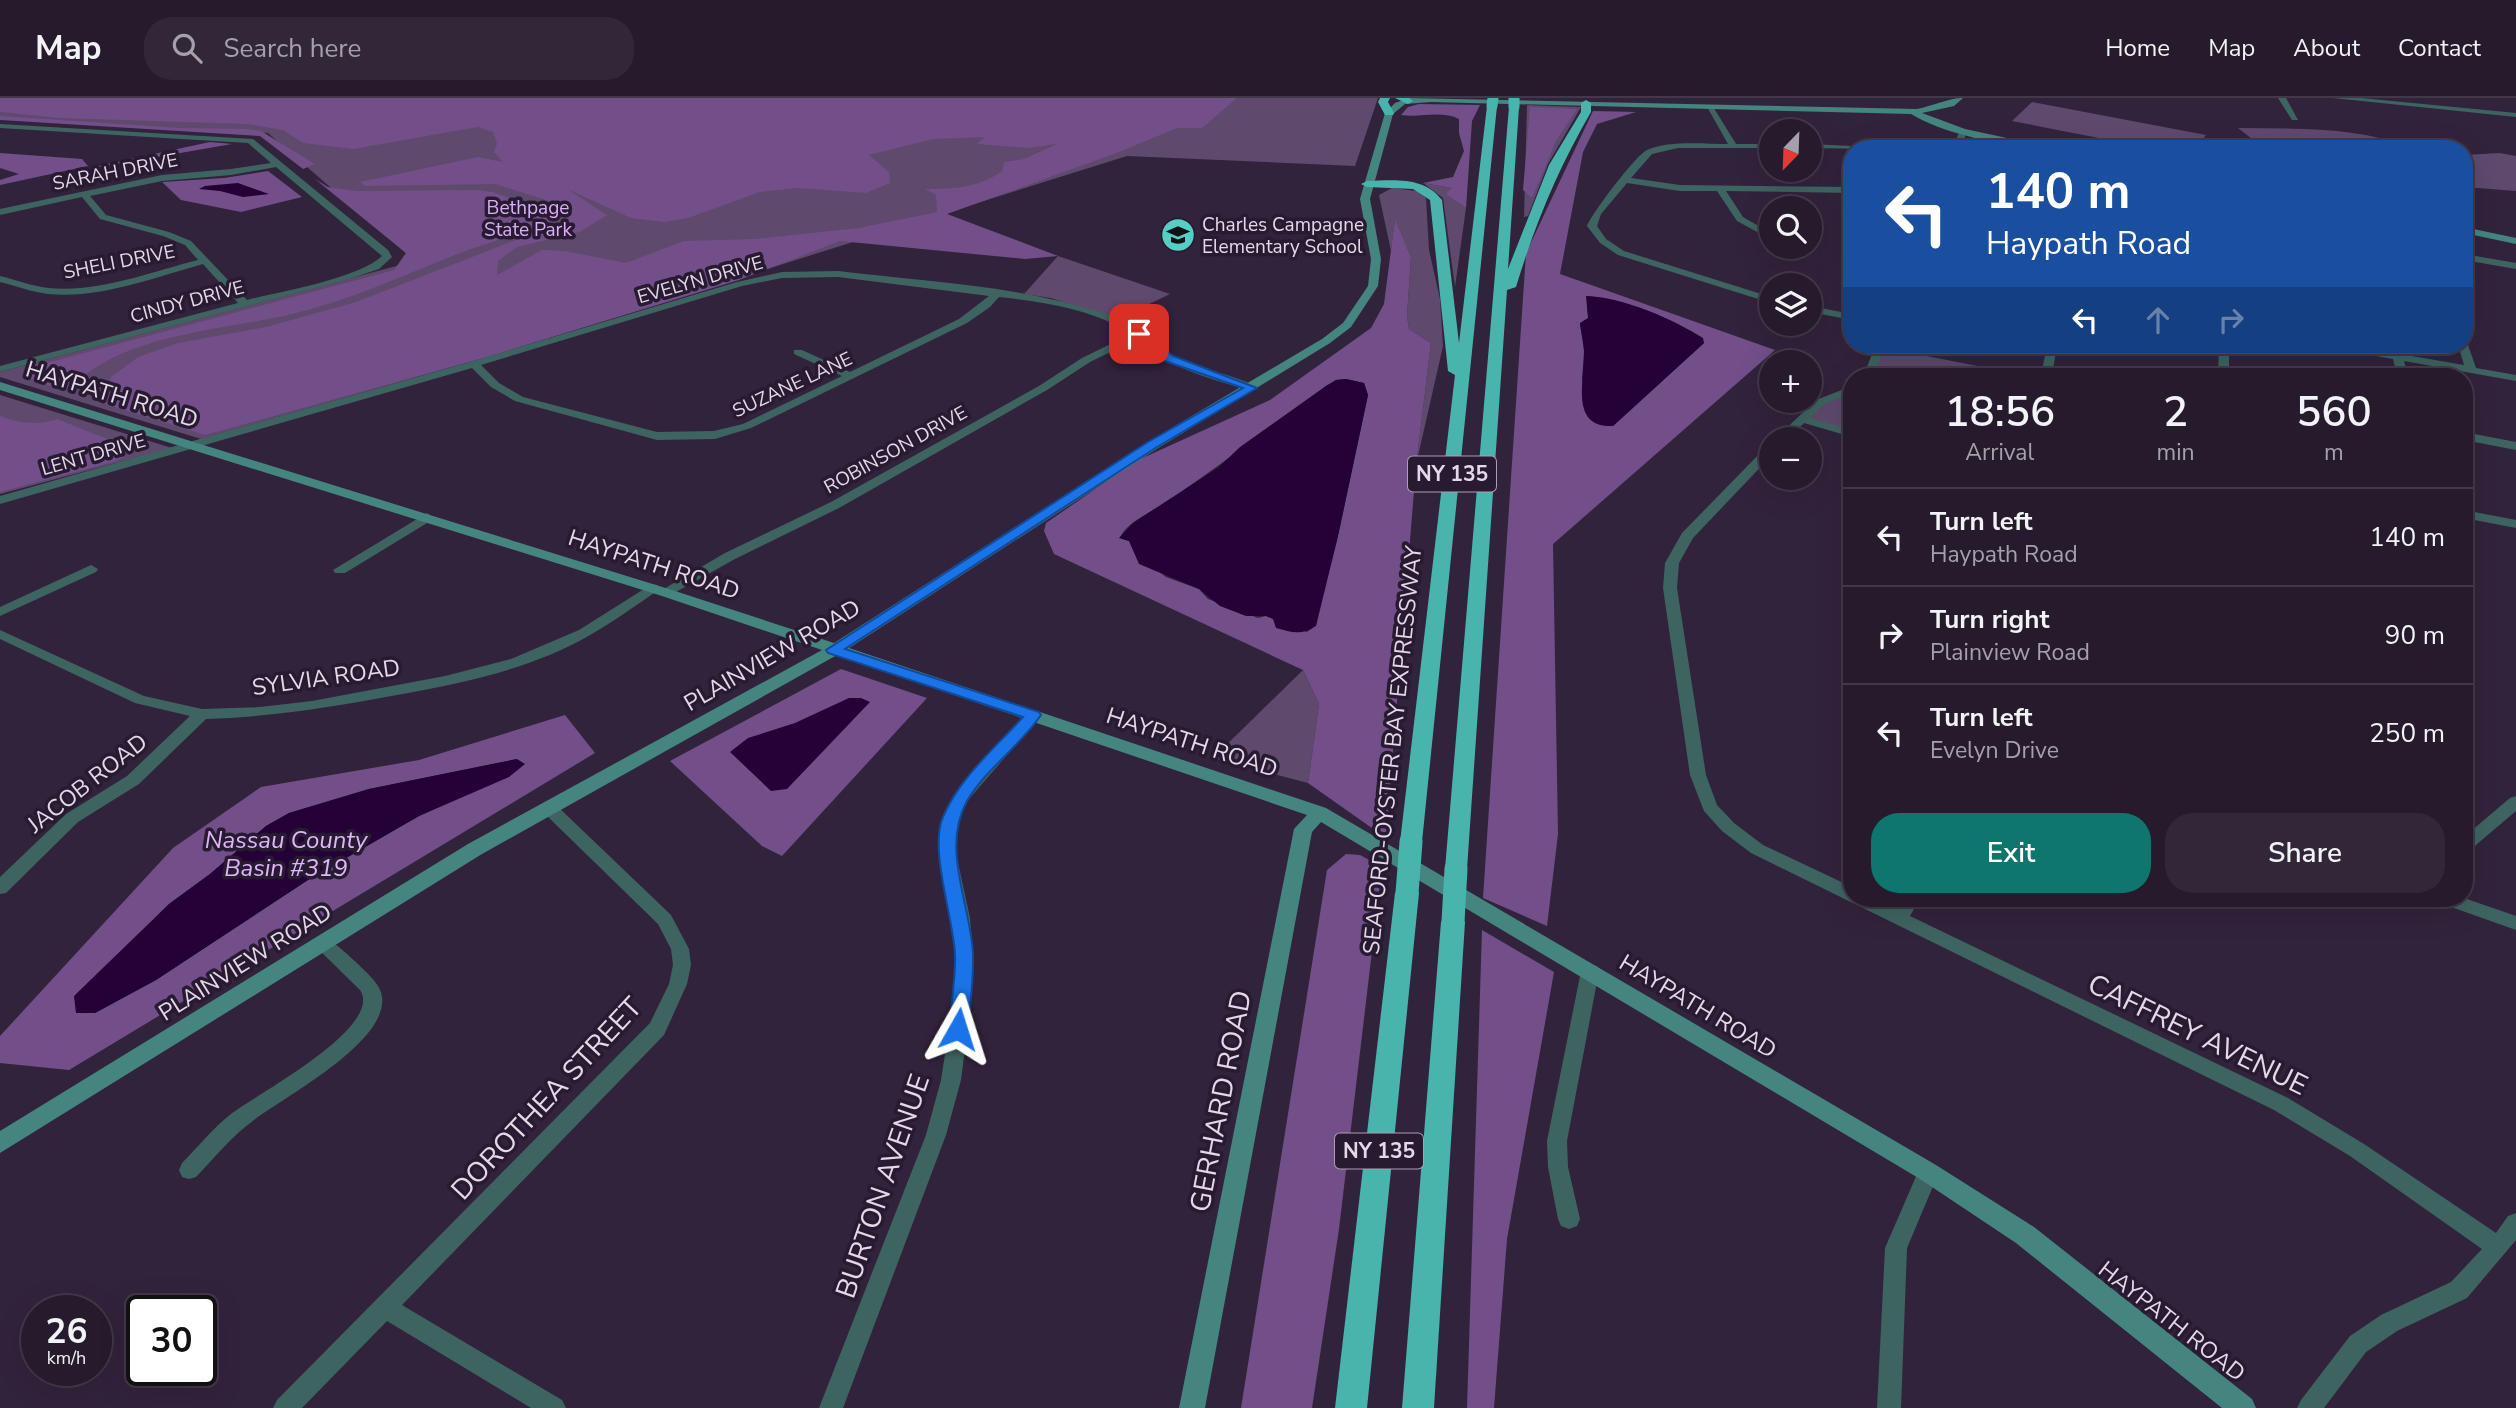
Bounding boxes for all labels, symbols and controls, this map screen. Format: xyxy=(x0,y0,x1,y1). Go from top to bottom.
search box xyxy=(144,17,634,80)
text: Map xyxy=(35,26,102,71)
icon: search xyxy=(168,29,206,67)
text: Search here xyxy=(224,31,361,66)
text: Home xyxy=(2105,32,2170,64)
text: Map xyxy=(2208,32,2255,64)
text: About xyxy=(2293,32,2360,64)
text: Contact xyxy=(2398,32,2481,64)
north arrow xyxy=(1759,119,1822,182)
map controls xyxy=(1759,119,1822,490)
street label: SARAH DRIVE xyxy=(50,147,180,197)
text: 140 m xyxy=(1986,158,2130,225)
icon: left xyxy=(1871,168,1962,259)
park label: Bethpage State Park xyxy=(484,195,572,243)
button: search xyxy=(1759,196,1822,259)
place label: Charles Campagne Elementary School xyxy=(1202,212,1364,260)
school or university icon: Charles Campagne Elementary School xyxy=(1159,216,1197,254)
text: Haypath Road xyxy=(1986,222,2191,265)
street label: SHELI DRIVE xyxy=(61,238,177,286)
street label: EVELYN DRIVE xyxy=(634,250,766,310)
button: layers xyxy=(1759,273,1822,336)
street label: CINDY DRIVE xyxy=(127,274,247,330)
icon: left xyxy=(2066,301,2104,339)
icon: ahead xyxy=(2139,301,2177,339)
icon: right xyxy=(2212,301,2250,339)
pin xyxy=(1109,304,1169,364)
icon: arrive xyxy=(1120,315,1158,353)
street label: SUZANE LANE xyxy=(728,346,857,424)
button: + xyxy=(1759,350,1822,413)
street label: HAYPATH ROAD xyxy=(22,354,202,435)
text: 18:56 xyxy=(1944,384,2055,441)
text: 2 xyxy=(2163,384,2188,441)
text: 560 xyxy=(2296,384,2372,441)
street label: ROBINSON DRIVE xyxy=(819,400,972,500)
button: − xyxy=(1759,427,1822,490)
street label: LENT DRIVE xyxy=(38,428,149,482)
text: Arrival xyxy=(1965,437,2034,468)
text: min xyxy=(2157,437,2195,468)
text: m xyxy=(2324,437,2344,468)
road number: NY 135 xyxy=(1408,456,1496,492)
text: Turn left xyxy=(1930,504,2033,539)
icon: left xyxy=(1871,518,1909,556)
text: 140 m xyxy=(2369,520,2445,555)
street label: HAYPATH ROAD xyxy=(564,522,744,607)
text: Haypath Road xyxy=(1930,539,2078,570)
street label: SEAFORD-OYSTER BAY EXPRESSWAY xyxy=(1356,544,1429,956)
street label: PLAINVIEW ROAD xyxy=(678,592,866,719)
text: Turn right xyxy=(1930,602,2049,637)
icon: right xyxy=(1871,616,1909,654)
text: 90 m xyxy=(2385,618,2445,653)
text: Plainview Road xyxy=(1930,637,2090,668)
street label: SYLVIA ROAD xyxy=(250,652,402,703)
street label: HAYPATH ROAD xyxy=(1102,700,1282,785)
text: Turn left xyxy=(1930,700,2033,735)
icon: left xyxy=(1871,714,1909,752)
text: 250 m xyxy=(2369,716,2445,751)
street label: JACOB ROAD xyxy=(20,727,154,841)
text: Evelyn Drive xyxy=(1930,735,2059,766)
button: Exit xyxy=(1871,813,2151,893)
button: Share xyxy=(2165,813,2445,893)
water label: Nassau County Basin #319 xyxy=(205,824,369,884)
street label: PLAINVIEW ROAD xyxy=(153,897,338,1028)
street label: HAYPATH ROAD xyxy=(1613,947,1782,1066)
street label: CAFFREY AVENUE xyxy=(2081,965,2314,1105)
street label: GERHARD ROAD xyxy=(1181,987,1261,1215)
street label: DOROTHEA STREET xyxy=(443,989,651,1208)
position arrow xyxy=(921,992,995,1066)
street label: BURTON AVENUE xyxy=(827,1069,939,1303)
road number: NY 135 xyxy=(1335,1134,1423,1168)
street label: HAYPATH ROAD xyxy=(2092,1254,2252,1389)
speed limit sign: 30 xyxy=(126,1295,217,1386)
text: 26 xyxy=(45,1308,88,1355)
text: km/h xyxy=(47,1346,86,1370)

